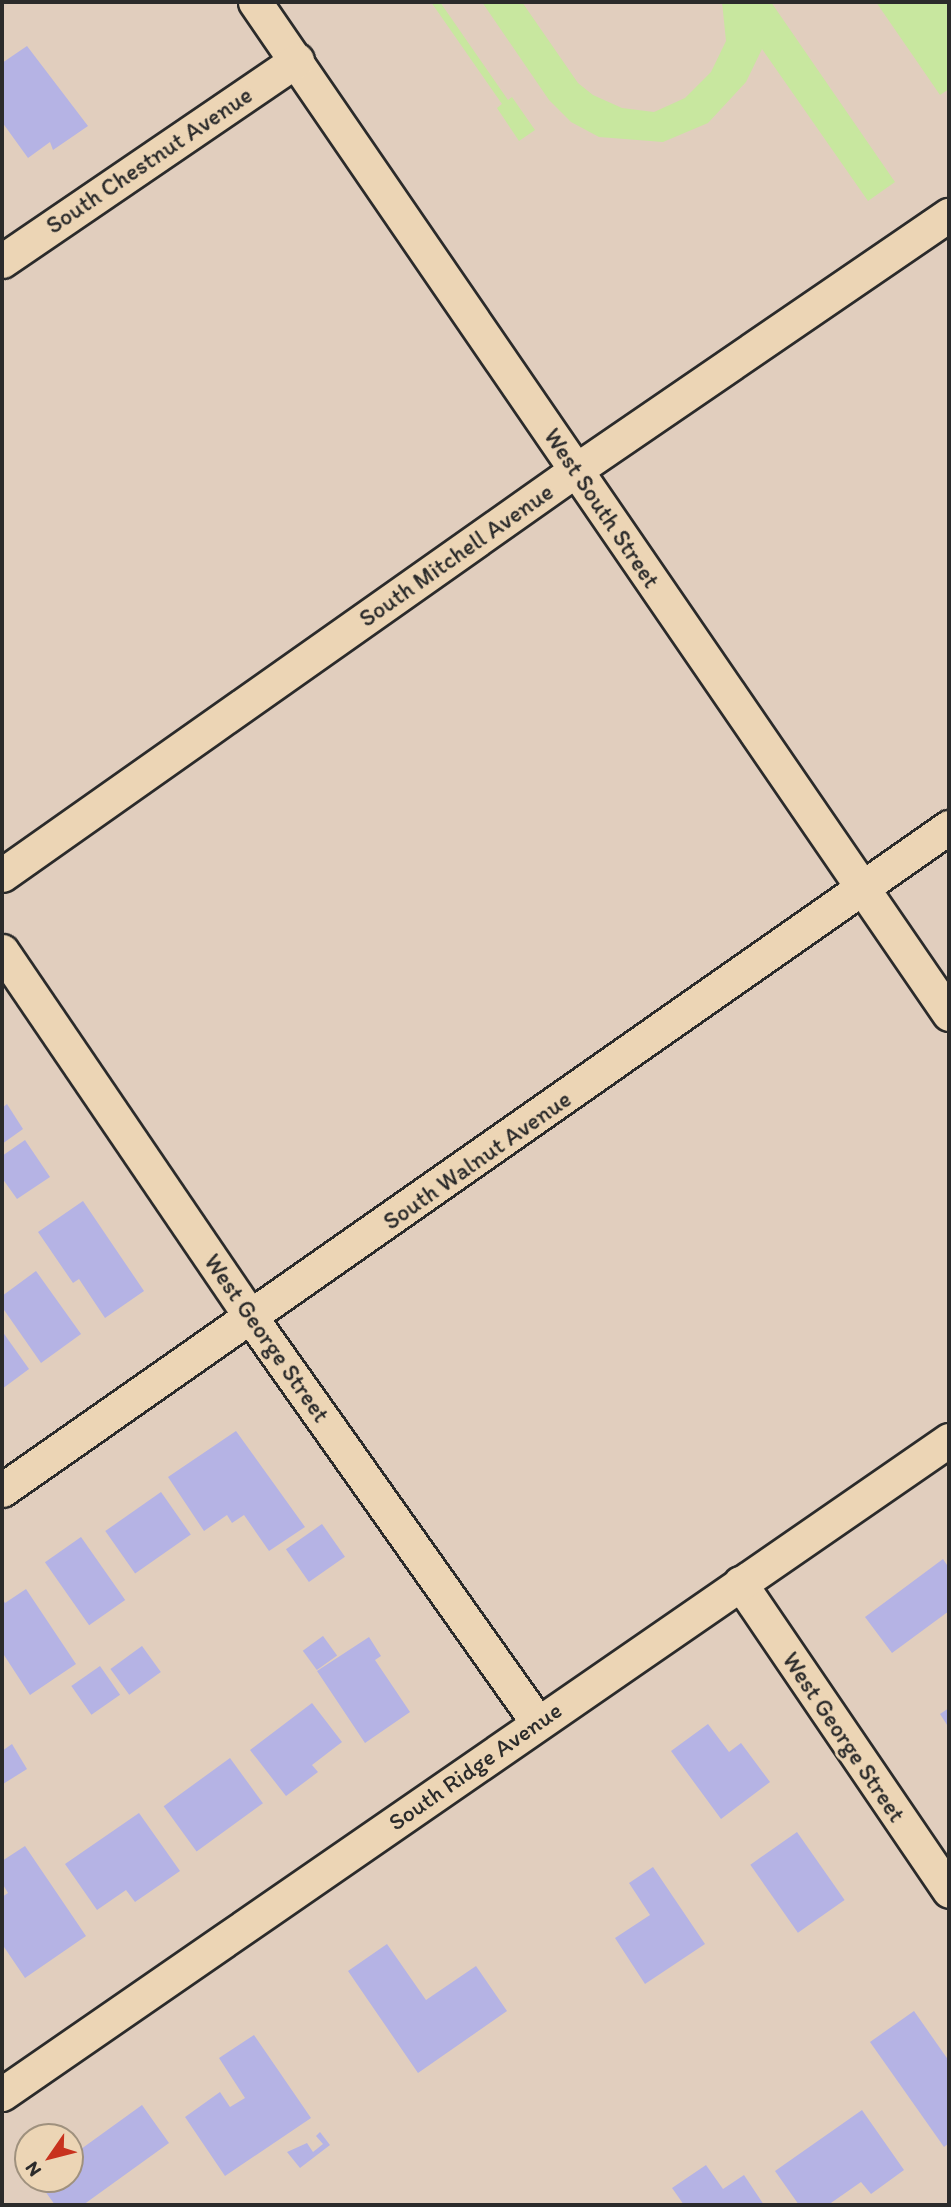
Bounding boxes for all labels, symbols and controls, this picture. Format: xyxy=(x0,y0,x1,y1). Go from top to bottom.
street label: South Chestnut Avenue xyxy=(41,81,257,239)
street label: West South Street xyxy=(538,423,666,593)
street label: South Mitchell Avenue xyxy=(354,478,558,632)
street label: South Walnut Avenue xyxy=(379,1085,575,1235)
street label: West George Street xyxy=(198,1248,336,1428)
street label: West George Street xyxy=(777,1647,911,1827)
street label: South Ridge Avenue xyxy=(383,1696,567,1836)
north arrow xyxy=(14,2123,84,2193)
text: N xyxy=(20,2157,46,2181)

